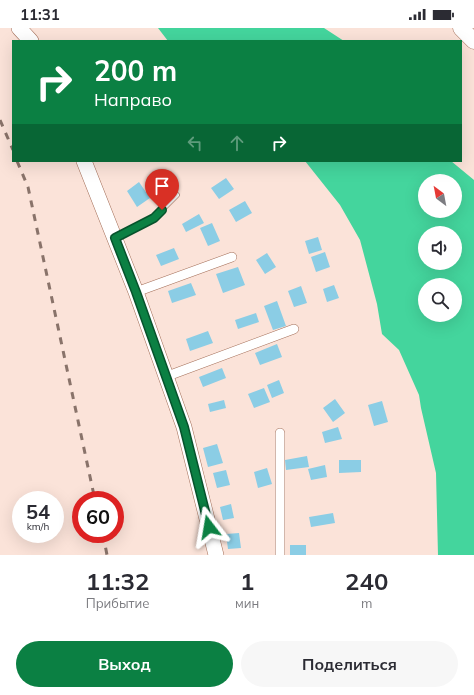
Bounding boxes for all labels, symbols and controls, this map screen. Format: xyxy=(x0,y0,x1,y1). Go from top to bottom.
text: 11:31 xyxy=(20,5,60,24)
text: 200 m xyxy=(94,53,177,88)
icon: right xyxy=(28,56,80,108)
text: Направо xyxy=(94,88,172,111)
icon: left xyxy=(184,132,206,154)
icon: ahead xyxy=(226,132,248,154)
icon: right xyxy=(268,132,290,154)
pin xyxy=(145,169,179,210)
north arrow xyxy=(418,174,462,218)
map controls xyxy=(418,174,462,322)
icon: arrive xyxy=(151,175,173,197)
button: sound xyxy=(418,226,462,270)
button: search xyxy=(418,278,462,322)
speed limit sign: 60 xyxy=(72,491,124,543)
text: 54 xyxy=(26,499,50,524)
position arrow xyxy=(188,506,230,548)
text: km/h xyxy=(27,520,49,533)
text: 11:32 xyxy=(86,566,149,596)
text: 1 xyxy=(240,566,254,596)
text: 240 xyxy=(345,566,388,596)
text: Прибытие xyxy=(86,595,149,611)
text: мин xyxy=(235,595,259,611)
text: m xyxy=(361,595,372,611)
button: Выход xyxy=(16,641,233,687)
button: Поделиться xyxy=(241,641,458,687)

